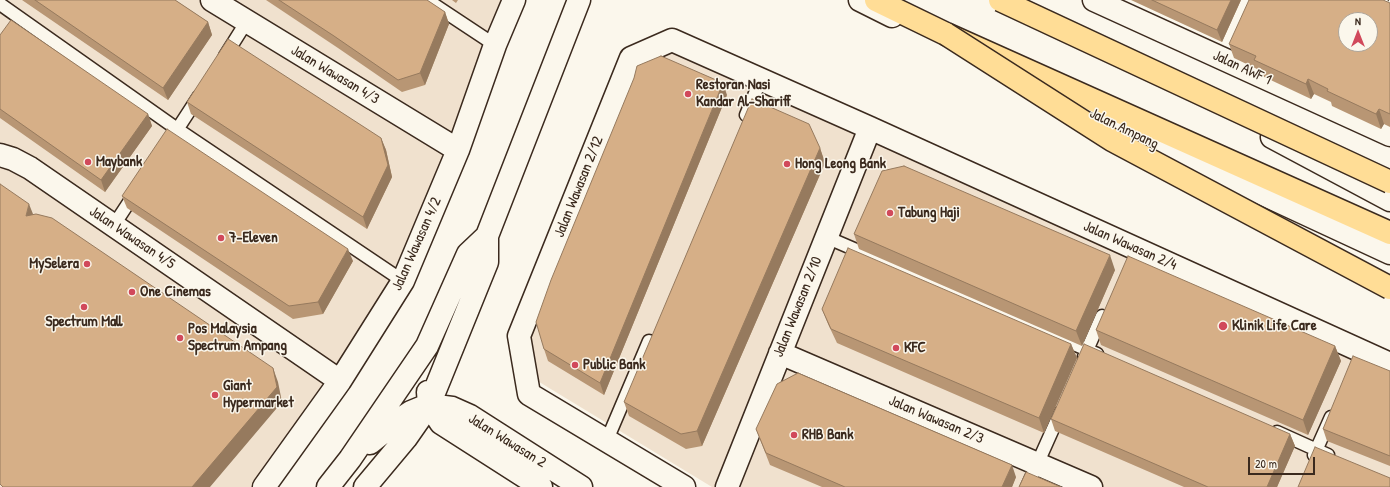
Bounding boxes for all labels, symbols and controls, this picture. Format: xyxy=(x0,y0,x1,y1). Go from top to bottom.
north arrow xyxy=(1338,12,1378,52)
text: N xyxy=(1355,14,1361,28)
street label: Jalan Wawasan 4/3 xyxy=(287,42,383,108)
street label: Jalan AWF 1 xyxy=(1210,47,1274,89)
place label: Restoran Nasi Kandar Al-Shariff xyxy=(696,76,791,111)
marker: Restoran Nasi Kandar Al-Shariff xyxy=(683,89,693,99)
street label: Jalan Ampang xyxy=(1086,105,1162,153)
street label: Jalan Wawasan 2/12 xyxy=(551,134,607,240)
place label: Maybank xyxy=(96,153,142,171)
place label: Hong Leong Bank xyxy=(795,155,886,173)
marker: Maybank xyxy=(83,157,93,167)
marker: Hong Leong Bank xyxy=(782,159,792,169)
street label: Jalan Wawasan 4/2 xyxy=(388,195,446,293)
street label: Jalan Wawasan 4/5 xyxy=(86,203,178,273)
place label: Tabung Haji xyxy=(898,204,960,222)
marker: Tabung Haji xyxy=(885,208,895,218)
street label: Jalan Wawasan 2/4 xyxy=(1081,217,1179,275)
place label: 7-Eleven xyxy=(229,229,278,247)
marker: 7-Eleven xyxy=(216,233,226,243)
street label: Jalan Wawasan 2/10 xyxy=(770,254,826,360)
place label: MySelera xyxy=(29,255,79,273)
marker: MySelera xyxy=(82,259,92,269)
place label: One Cinemas xyxy=(140,283,211,301)
marker: One Cinemas xyxy=(127,287,137,297)
marker: Spectrum Mall xyxy=(79,302,89,312)
place label: Spectrum Mall xyxy=(46,313,122,331)
place label: Klinik Life Care xyxy=(1232,317,1317,335)
place label: Pos Malaysia Spectrum Ampang xyxy=(188,320,287,355)
marker: Klinik Life Care xyxy=(1217,320,1229,332)
marker: Pos Malaysia Spectrum Ampang xyxy=(175,333,185,343)
place label: KFC xyxy=(904,339,926,357)
marker: KFC xyxy=(891,343,901,353)
place label: Public Bank xyxy=(583,356,646,374)
marker: Public Bank xyxy=(570,360,580,370)
place label: Giant Hypermarket xyxy=(223,377,294,412)
marker: Giant Hypermarket xyxy=(210,390,220,400)
street label: Jalan Wawasan 2/3 xyxy=(886,392,986,448)
street label: Jalan Wawasan 2 xyxy=(465,410,549,472)
place label: RHB Bank xyxy=(802,426,853,444)
marker: RHB Bank xyxy=(789,430,799,440)
scale bar xyxy=(1250,449,1317,475)
text: 20 m xyxy=(1255,455,1277,472)

